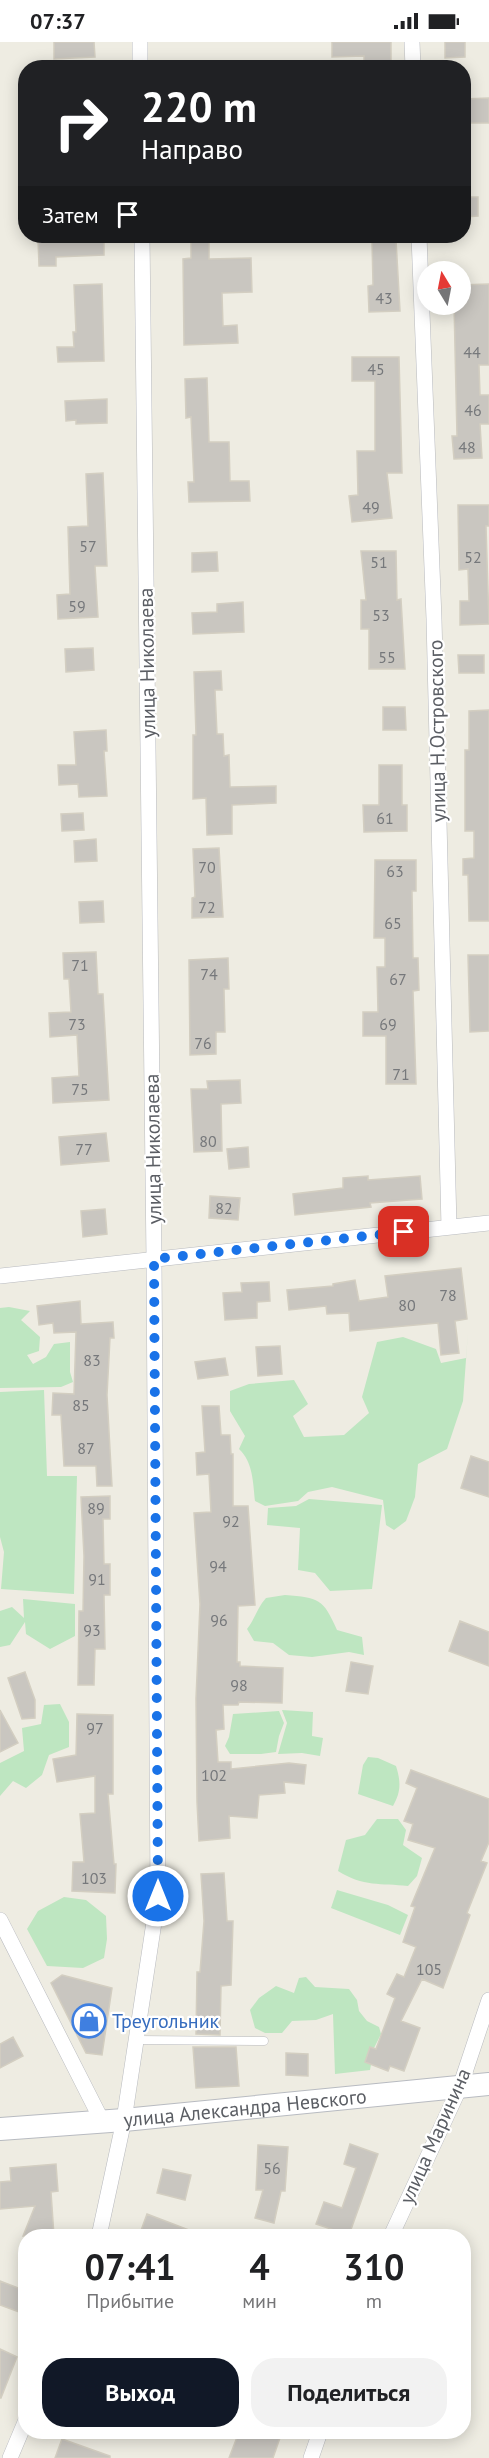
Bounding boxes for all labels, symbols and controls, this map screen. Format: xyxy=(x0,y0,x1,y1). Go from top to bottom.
text: 07:37 xyxy=(30,7,86,35)
text: 220 m xyxy=(141,79,257,134)
icon: right xyxy=(42,84,120,162)
text: Направо xyxy=(141,132,243,166)
icon: arrive xyxy=(111,198,144,231)
text: Затем xyxy=(42,201,99,229)
north arrow xyxy=(417,261,471,315)
map controls xyxy=(417,261,471,315)
house number: 43 xyxy=(375,288,393,308)
house number: 44 xyxy=(463,342,481,362)
house number: 45 xyxy=(367,359,385,379)
house number: 46 xyxy=(464,400,482,420)
house number: 48 xyxy=(458,437,476,457)
house number: 49 xyxy=(362,497,380,517)
house number: 57 xyxy=(79,536,97,556)
house number: 52 xyxy=(464,547,482,567)
house number: 51 xyxy=(370,552,388,572)
street label: улица Николаева xyxy=(133,587,161,739)
house number: 59 xyxy=(68,596,86,616)
house number: 53 xyxy=(372,605,390,625)
street label: улица Н.Островского xyxy=(422,639,452,823)
house number: 55 xyxy=(378,647,396,667)
house number: 61 xyxy=(376,808,394,828)
house number: 70 xyxy=(198,857,216,877)
house number: 63 xyxy=(386,861,404,881)
house number: 72 xyxy=(198,897,216,917)
house number: 65 xyxy=(384,913,402,933)
house number: 71 xyxy=(71,955,89,975)
house number: 74 xyxy=(200,964,218,984)
house number: 67 xyxy=(389,969,407,989)
house number: 73 xyxy=(68,1014,86,1034)
house number: 69 xyxy=(379,1014,397,1034)
house number: 76 xyxy=(194,1033,212,1053)
house number: 71 xyxy=(392,1064,410,1084)
street label: улица Николаева xyxy=(139,1073,167,1225)
house number: 75 xyxy=(71,1079,89,1099)
house number: 80 xyxy=(199,1131,217,1151)
house number: 77 xyxy=(75,1139,93,1159)
house number: 82 xyxy=(215,1198,233,1218)
pin xyxy=(378,1206,429,1257)
icon: arrive xyxy=(387,1215,420,1248)
house number: 78 xyxy=(439,1285,457,1305)
house number: 80 xyxy=(398,1295,416,1315)
house number: 83 xyxy=(83,1350,101,1370)
house number: 85 xyxy=(72,1395,90,1415)
house number: 87 xyxy=(77,1438,95,1458)
house number: 89 xyxy=(87,1498,105,1518)
house number: 92 xyxy=(222,1511,240,1531)
house number: 94 xyxy=(209,1556,227,1576)
house number: 91 xyxy=(88,1569,106,1589)
house number: 96 xyxy=(210,1610,228,1630)
house number: 93 xyxy=(83,1620,101,1640)
house number: 98 xyxy=(230,1675,248,1695)
house number: 97 xyxy=(86,1718,104,1738)
house number: 102 xyxy=(201,1765,227,1785)
position arrow xyxy=(126,1864,190,1928)
house number: 103 xyxy=(81,1868,107,1888)
house number: 105 xyxy=(416,1959,442,1979)
shop icon: Треугольник xyxy=(71,2003,107,2039)
place label: Треугольник xyxy=(112,2008,220,2034)
street label: улица Маринина xyxy=(393,2064,477,2208)
street label: улица Александра Невского xyxy=(122,2083,368,2133)
house number: 56 xyxy=(263,2158,281,2178)
text: 07:41 xyxy=(84,2243,176,2290)
text: 4 xyxy=(249,2243,270,2290)
text: 310 xyxy=(343,2243,405,2290)
text: Прибытие xyxy=(86,2288,174,2314)
text: мин xyxy=(242,2288,277,2314)
text: m xyxy=(366,2288,382,2314)
button: Выход xyxy=(42,2358,239,2427)
button: Поделиться xyxy=(251,2358,447,2427)

